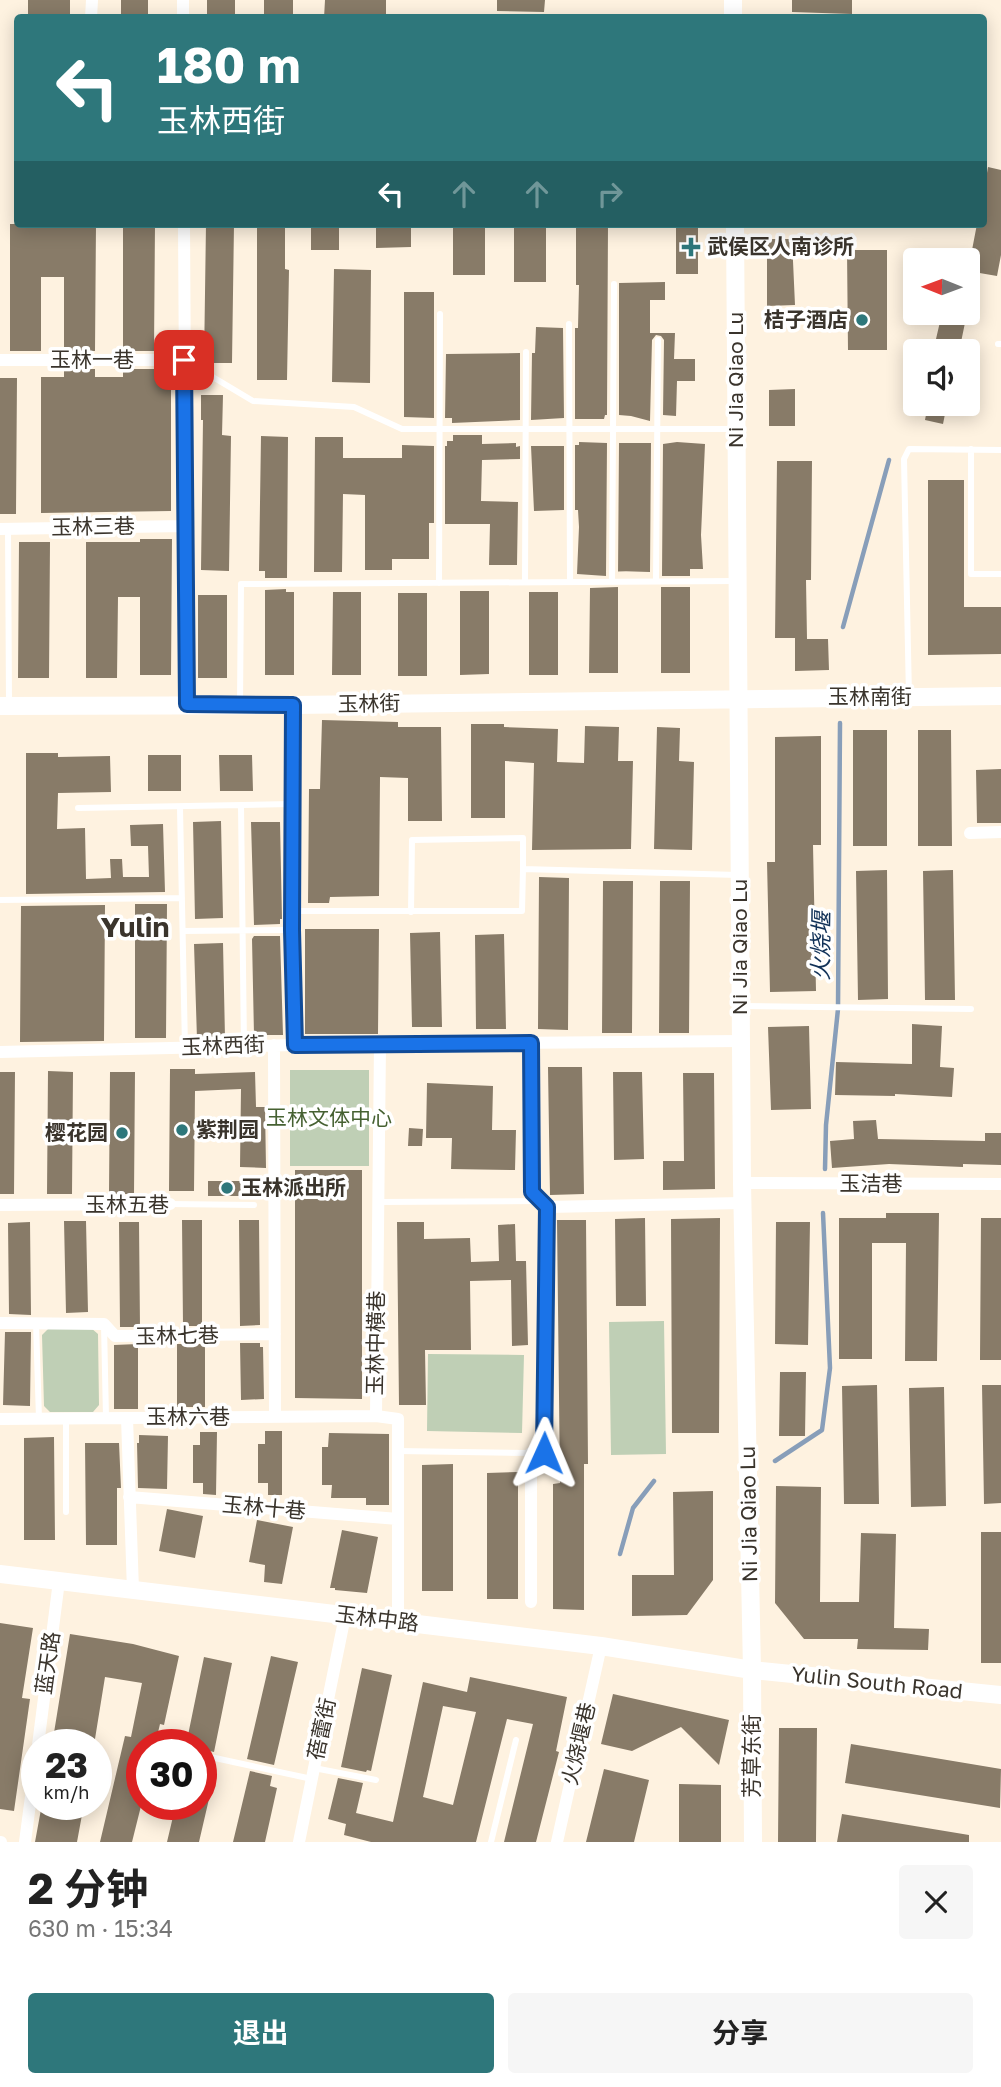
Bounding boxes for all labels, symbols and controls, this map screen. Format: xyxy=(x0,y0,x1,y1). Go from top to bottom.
text: 180 m xyxy=(157,35,301,94)
icon: left xyxy=(42,42,133,133)
text: 玉林西街 xyxy=(157,101,285,139)
icon: left xyxy=(372,175,410,213)
icon: ahead xyxy=(445,175,483,213)
icon: ahead xyxy=(518,175,556,213)
icon: right xyxy=(591,175,629,213)
place label: 武侯区人南诊所 xyxy=(707,233,854,259)
marker: 武侯区人南诊所 xyxy=(681,237,701,257)
north arrow xyxy=(903,248,980,326)
map controls xyxy=(903,248,980,416)
place label: 桔子酒店 xyxy=(764,306,848,332)
street label: Ni Jia Qiao Lu xyxy=(722,312,748,448)
marker: 桔子酒店 xyxy=(854,312,870,328)
pin xyxy=(154,330,214,390)
button: sound xyxy=(903,339,980,416)
icon: arrive xyxy=(165,341,203,379)
street label: 玉林一巷 xyxy=(50,346,134,372)
street label: 玉林三巷 xyxy=(51,512,135,540)
street label: 玉林南街 xyxy=(828,683,912,709)
street label: 玉林街 xyxy=(337,689,401,717)
street label: Ni Jia Qiao Lu xyxy=(726,879,752,1015)
water label: 火烧堰 xyxy=(805,907,835,981)
district label: Yulin xyxy=(101,910,169,943)
street label: 玉林西街 xyxy=(181,1031,265,1059)
park label: 玉林文体中心 xyxy=(266,1104,392,1130)
place label: 紫荆园 xyxy=(196,1116,259,1142)
place label: 樱花园 xyxy=(45,1119,108,1145)
marker: 紫荆园 xyxy=(174,1122,190,1138)
marker: 樱花园 xyxy=(114,1125,130,1141)
street label: 玉洁巷 xyxy=(840,1170,903,1196)
place label: 玉林派出所 xyxy=(241,1174,346,1200)
marker: 玉林派出所 xyxy=(219,1180,235,1196)
street label: 玉林五巷 xyxy=(85,1191,169,1217)
street label: 玉林中横巷 xyxy=(361,1290,389,1396)
street label: 玉林七巷 xyxy=(135,1321,219,1349)
street label: 玉林六巷 xyxy=(146,1403,230,1429)
position arrow xyxy=(507,1416,581,1490)
street label: Ni Jia Qiao Lu xyxy=(734,1446,762,1582)
street label: 玉林十巷 xyxy=(221,1490,307,1524)
street label: 玉林中路 xyxy=(334,1600,420,1636)
street label: 蓝天路 xyxy=(30,1630,64,1696)
street label: Yulin South Road xyxy=(790,1660,964,1704)
street label: 蓓蕾街 xyxy=(302,1695,340,1762)
street label: 火烧堰巷 xyxy=(556,1700,600,1788)
street label: 芳草东街 xyxy=(738,1714,764,1798)
speed limit sign: 30 xyxy=(126,1729,217,1820)
text: 23 xyxy=(45,1744,88,1786)
text: km/h xyxy=(44,1781,89,1803)
text: 2 分钟 xyxy=(28,1863,148,1913)
button: close xyxy=(899,1865,973,1939)
text: 630 m · 15:34 xyxy=(28,1914,173,1942)
button: 退出 xyxy=(28,1993,494,2073)
button: 分享 xyxy=(508,1993,973,2073)

